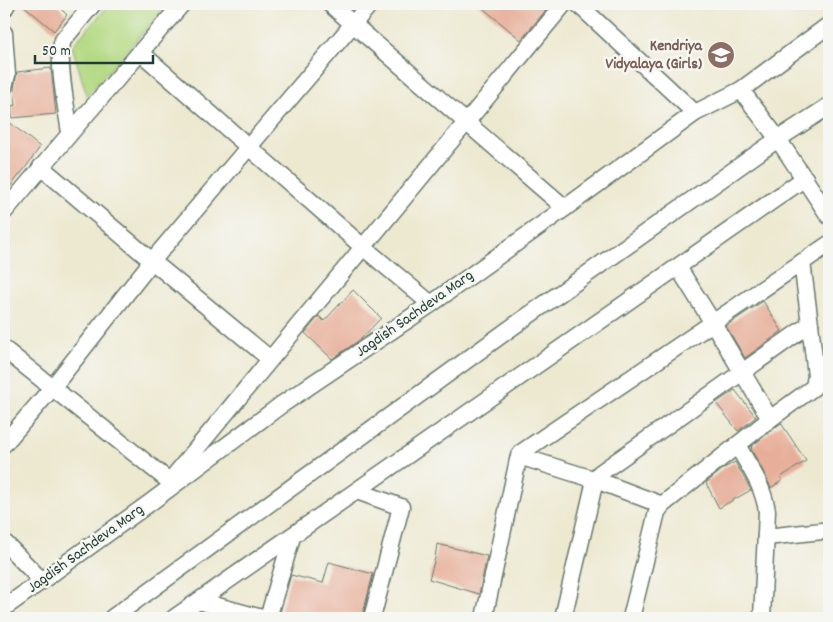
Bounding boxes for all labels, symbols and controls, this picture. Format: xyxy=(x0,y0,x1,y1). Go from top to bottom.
scale bar xyxy=(35,32,152,64)
place label: Kendriya Vidyalaya (Girls) xyxy=(605,35,703,76)
school or university icon: Kendriya Vidyalaya (Girls) xyxy=(706,40,736,70)
text: 50 m xyxy=(42,41,71,63)
street label: Jagdish Sachdeva Marg xyxy=(351,265,479,363)
street label: Jagdish Sachdeva Marg xyxy=(23,499,149,599)

